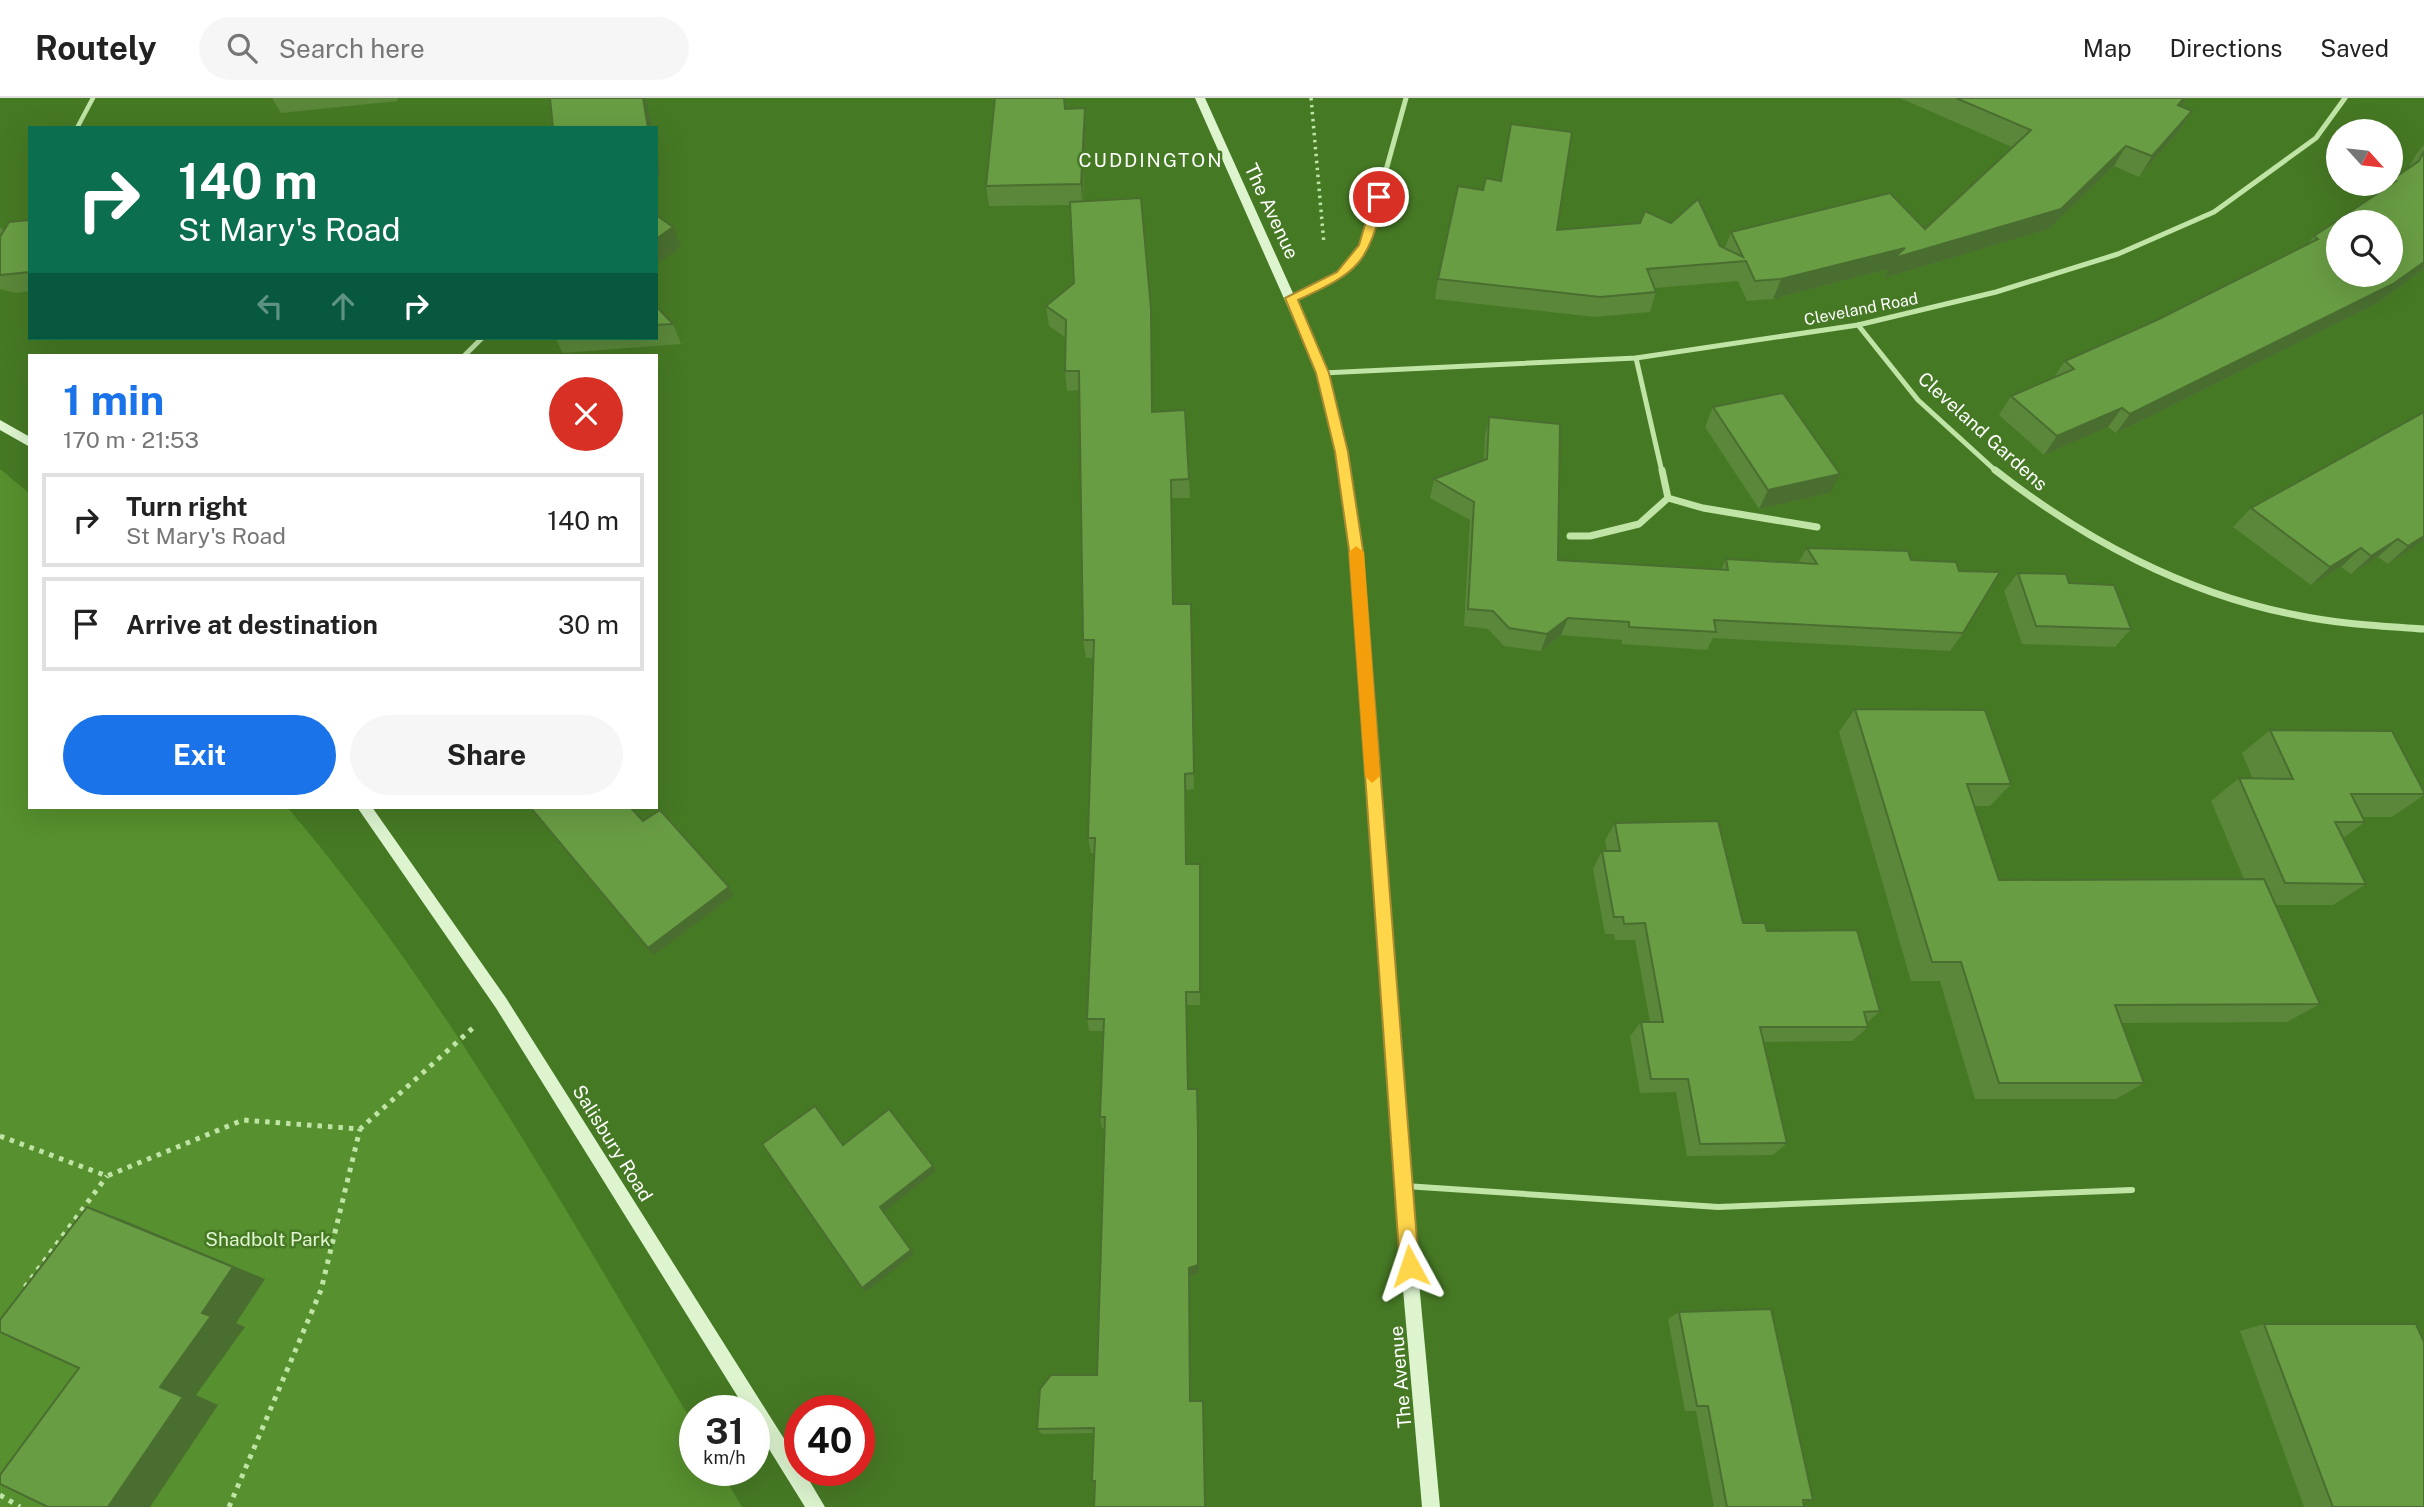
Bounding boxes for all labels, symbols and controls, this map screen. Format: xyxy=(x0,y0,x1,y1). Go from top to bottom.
search box xyxy=(199,17,689,80)
text: Routely xyxy=(35,29,157,67)
icon: search xyxy=(223,29,261,67)
text: Search here xyxy=(279,33,425,64)
text: Map xyxy=(2083,34,2132,62)
text: Directions xyxy=(2170,34,2282,62)
text: Saved xyxy=(2320,34,2389,62)
north arrow xyxy=(2326,119,2403,196)
map controls xyxy=(2326,119,2403,287)
district label: CUDDINGTON xyxy=(1078,149,1224,171)
text: 140 m xyxy=(178,152,318,210)
icon: right xyxy=(63,154,154,245)
street label: The Avenue xyxy=(1240,160,1304,262)
pin xyxy=(1349,167,1409,227)
icon: arrive xyxy=(1360,178,1398,216)
button: search xyxy=(2326,210,2403,287)
text: St Mary's Road xyxy=(178,211,401,248)
icon: left xyxy=(251,287,289,325)
icon: ahead xyxy=(324,287,362,325)
icon: right xyxy=(397,287,435,325)
street label: Cleveland Road xyxy=(1802,289,1920,329)
street label: Cleveland Gardens xyxy=(1914,367,2052,495)
text: 1 min xyxy=(63,375,164,424)
button: close xyxy=(549,377,623,451)
text: 170 m · 21:53 xyxy=(63,426,199,453)
text: Turn right xyxy=(126,491,248,522)
icon: right xyxy=(67,501,105,539)
text: 140 m xyxy=(547,505,619,536)
text: St Mary's Road xyxy=(126,522,286,549)
icon: arrive xyxy=(67,605,105,643)
text: Arrive at destination xyxy=(126,609,378,640)
text: 30 m xyxy=(558,609,619,640)
button: Exit xyxy=(63,715,336,795)
button: Share xyxy=(350,715,623,795)
street label: Salisbury Road xyxy=(568,1081,658,1205)
park label: Shadbolt Park xyxy=(205,1228,331,1250)
position arrow xyxy=(1373,1229,1447,1303)
street label: The Avenue xyxy=(1385,1325,1415,1429)
speed limit sign: 40 xyxy=(784,1395,875,1486)
text: 31 xyxy=(705,1411,744,1452)
text: km/h xyxy=(703,1447,746,1468)

